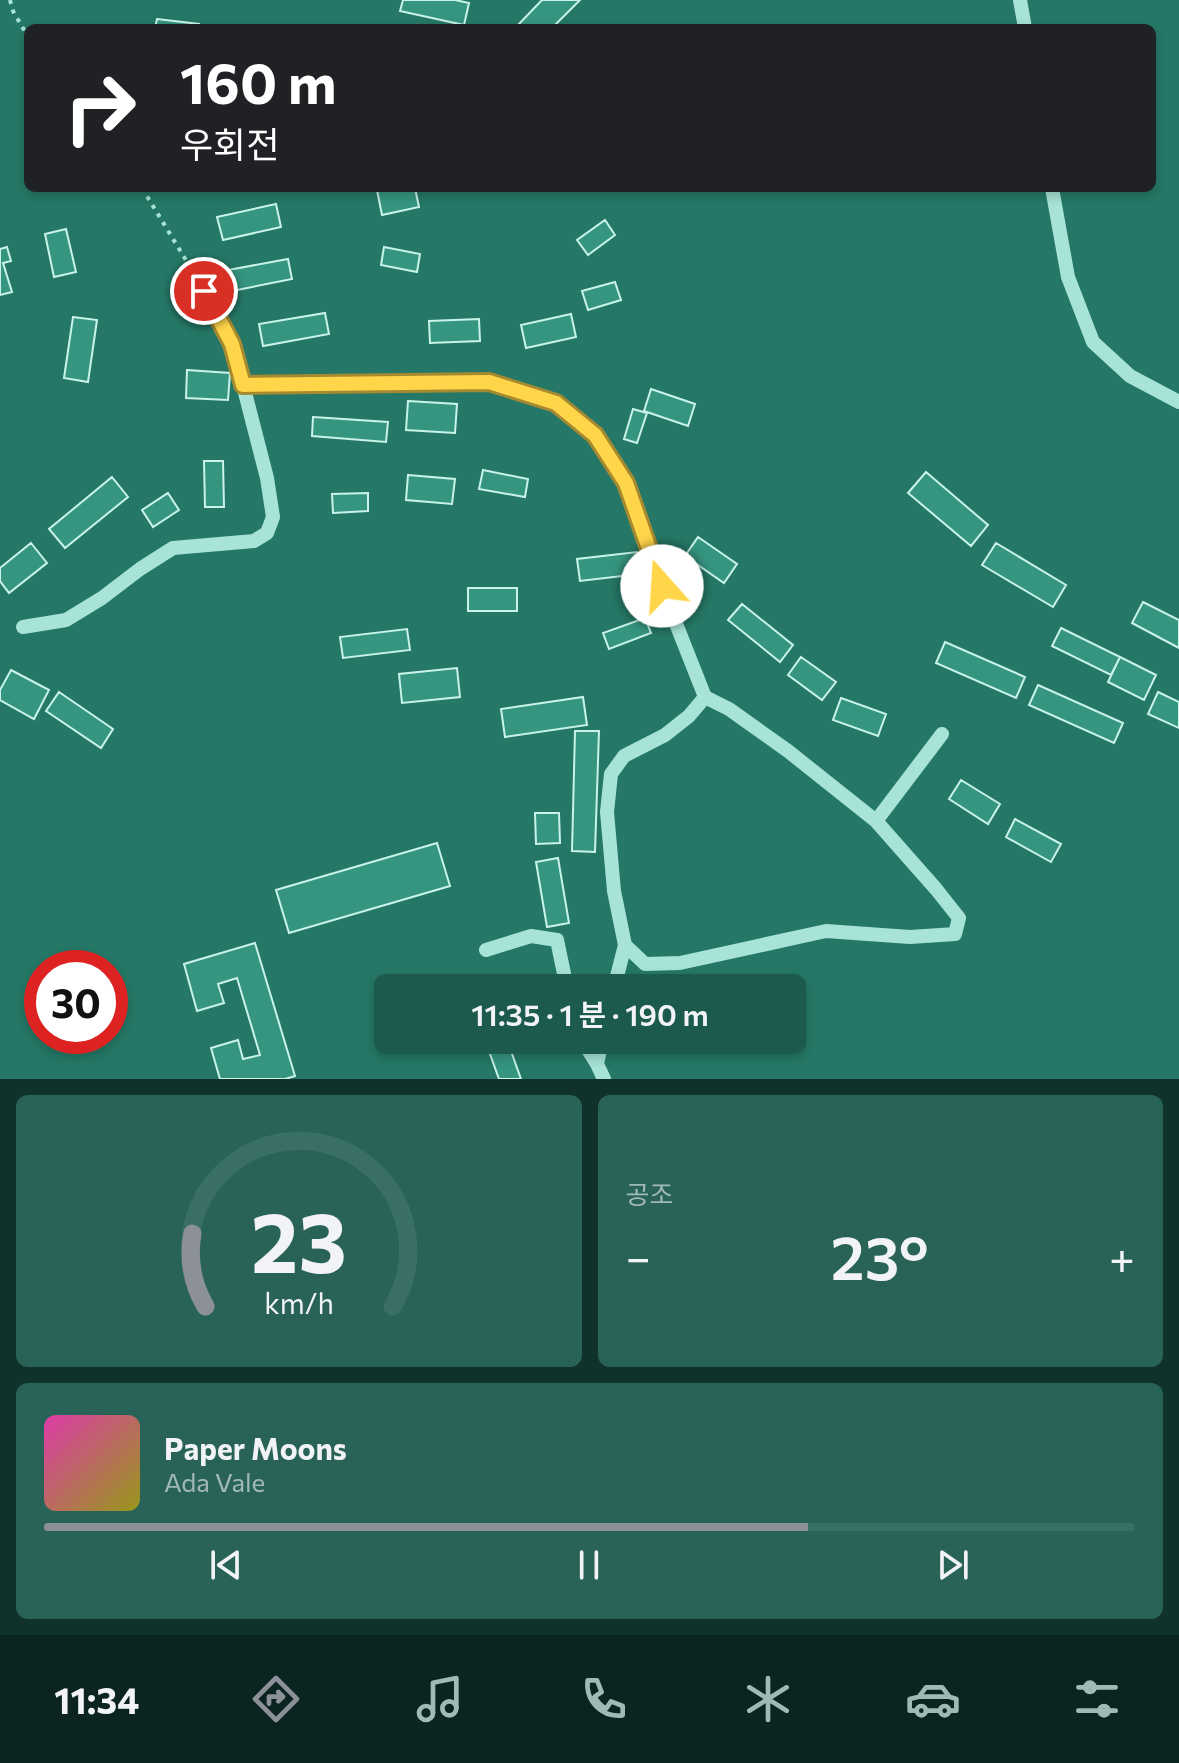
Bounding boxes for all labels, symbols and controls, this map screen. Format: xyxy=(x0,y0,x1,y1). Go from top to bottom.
text: 160 m xyxy=(180,47,337,116)
icon: right xyxy=(48,56,152,160)
text: 우회전 xyxy=(180,121,279,165)
pin xyxy=(170,257,238,325)
icon: arrive xyxy=(182,269,226,313)
position arrow xyxy=(620,544,704,628)
speed limit sign: 30 xyxy=(24,950,128,1054)
text: 11:35 · 1 분 · 190 m xyxy=(471,995,709,1032)
text: 공조 xyxy=(626,1178,673,1209)
text: 23 xyxy=(251,1188,347,1290)
text: 23° xyxy=(831,1219,929,1292)
text: − xyxy=(626,1229,651,1283)
text: + xyxy=(1109,1229,1135,1283)
text: km/h xyxy=(264,1285,334,1320)
text: Paper Moons xyxy=(164,1429,347,1466)
text: Ada Vale xyxy=(164,1466,265,1497)
icon: previous xyxy=(204,1543,248,1587)
icon: pause xyxy=(567,1543,611,1587)
icon: next xyxy=(931,1543,975,1587)
icon: directions xyxy=(248,1671,304,1727)
icon: music xyxy=(412,1671,468,1727)
icon: phone xyxy=(576,1671,632,1727)
icon: climate xyxy=(740,1671,796,1727)
icon: car xyxy=(905,1671,961,1727)
icon: filters xyxy=(1069,1671,1125,1727)
text: 11:34 xyxy=(54,1677,139,1721)

